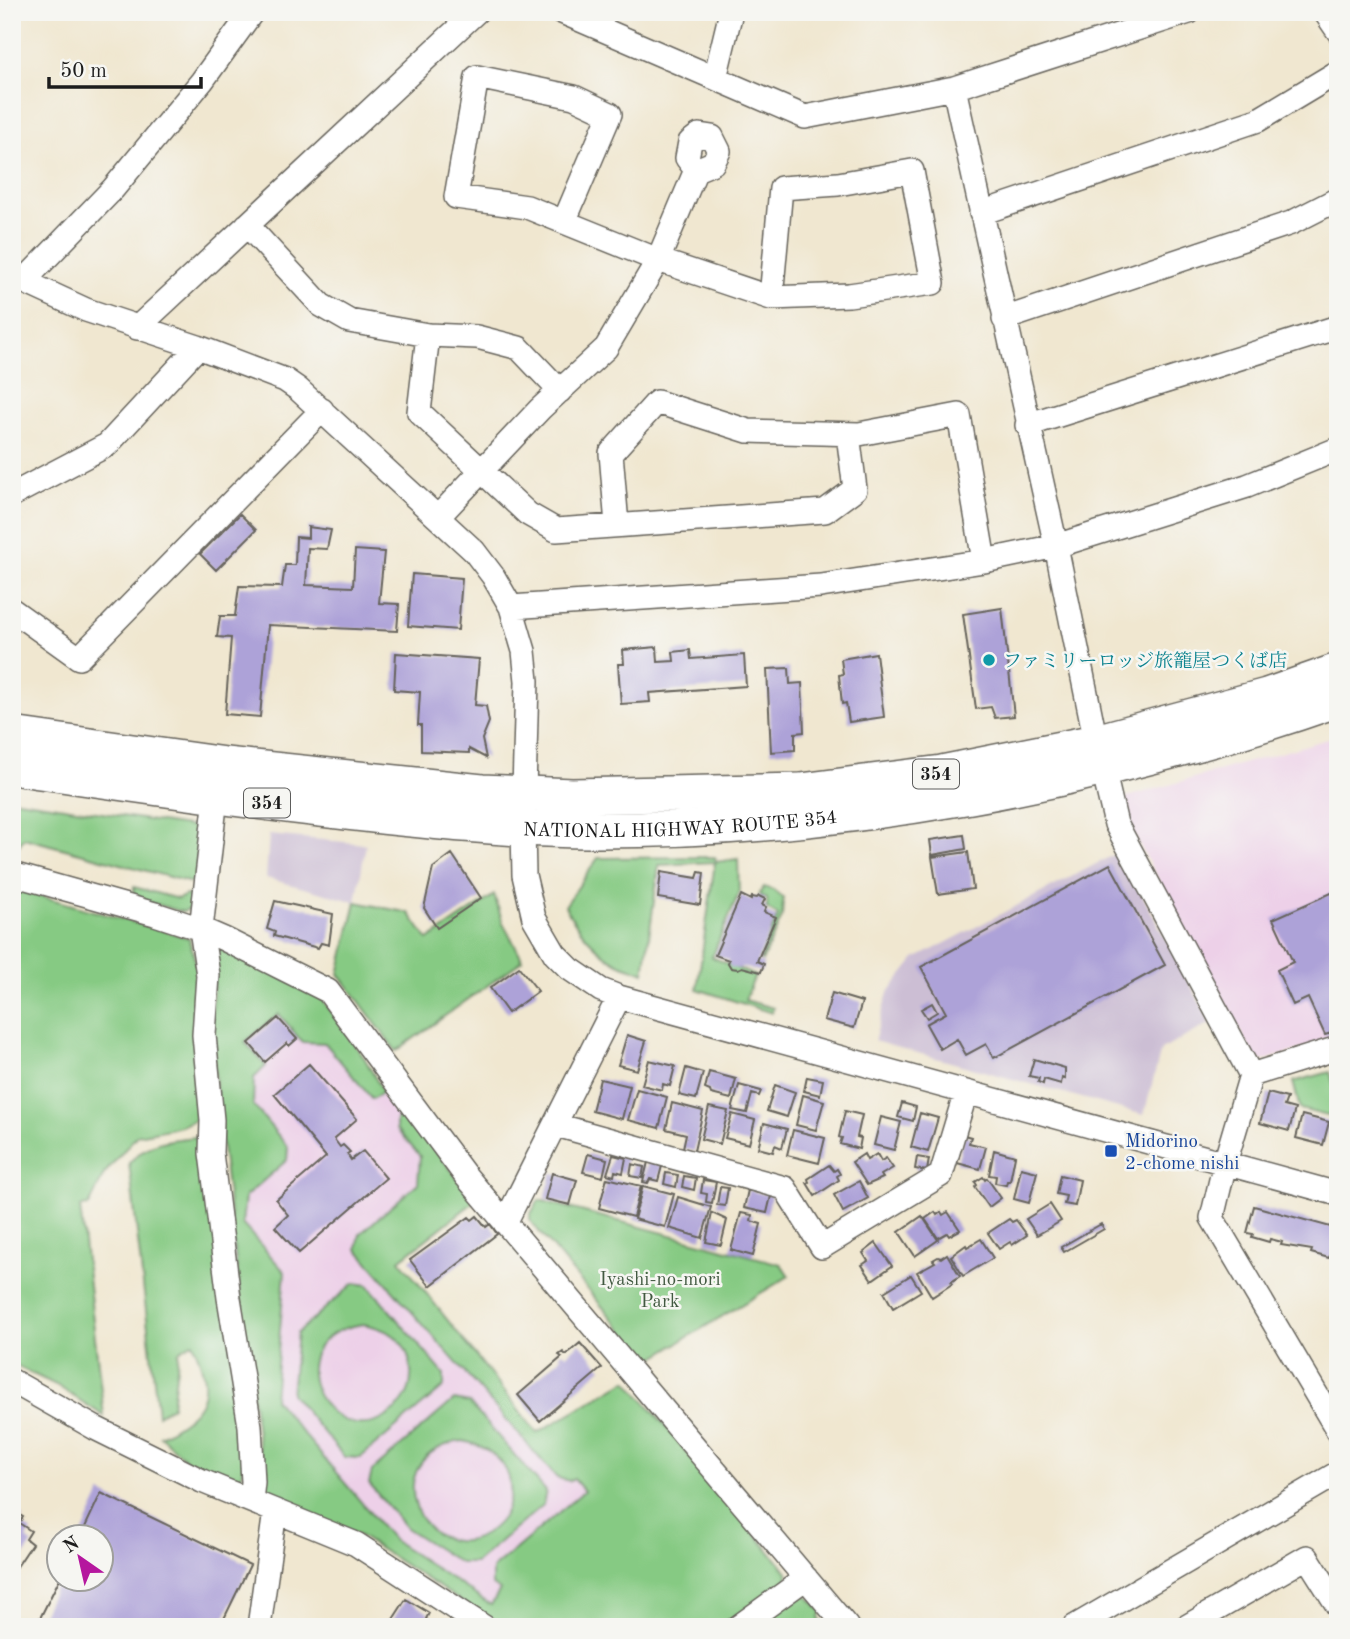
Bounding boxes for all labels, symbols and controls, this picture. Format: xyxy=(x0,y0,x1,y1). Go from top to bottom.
scale bar xyxy=(49,46,201,90)
text: 50 m xyxy=(60,61,107,82)
place label: ファミリーロッジ旅籠屋つくば店 xyxy=(1003,651,1287,672)
marker: ファミリーロッジ旅籠屋つくば店 xyxy=(981,652,997,668)
road number: 354 xyxy=(913,760,959,788)
road number: 354 xyxy=(244,788,290,818)
street label: NATIONAL HIGHWAY ROUTE 354 xyxy=(522,809,838,842)
place label: Midorino 2-chome nishi xyxy=(1125,1133,1239,1174)
marker: Midorino 2-chome nishi xyxy=(1103,1143,1119,1159)
park label: Iyashi-no-mori Park xyxy=(599,1271,721,1312)
north arrow xyxy=(46,1524,116,1594)
text: N xyxy=(61,1534,84,1558)

